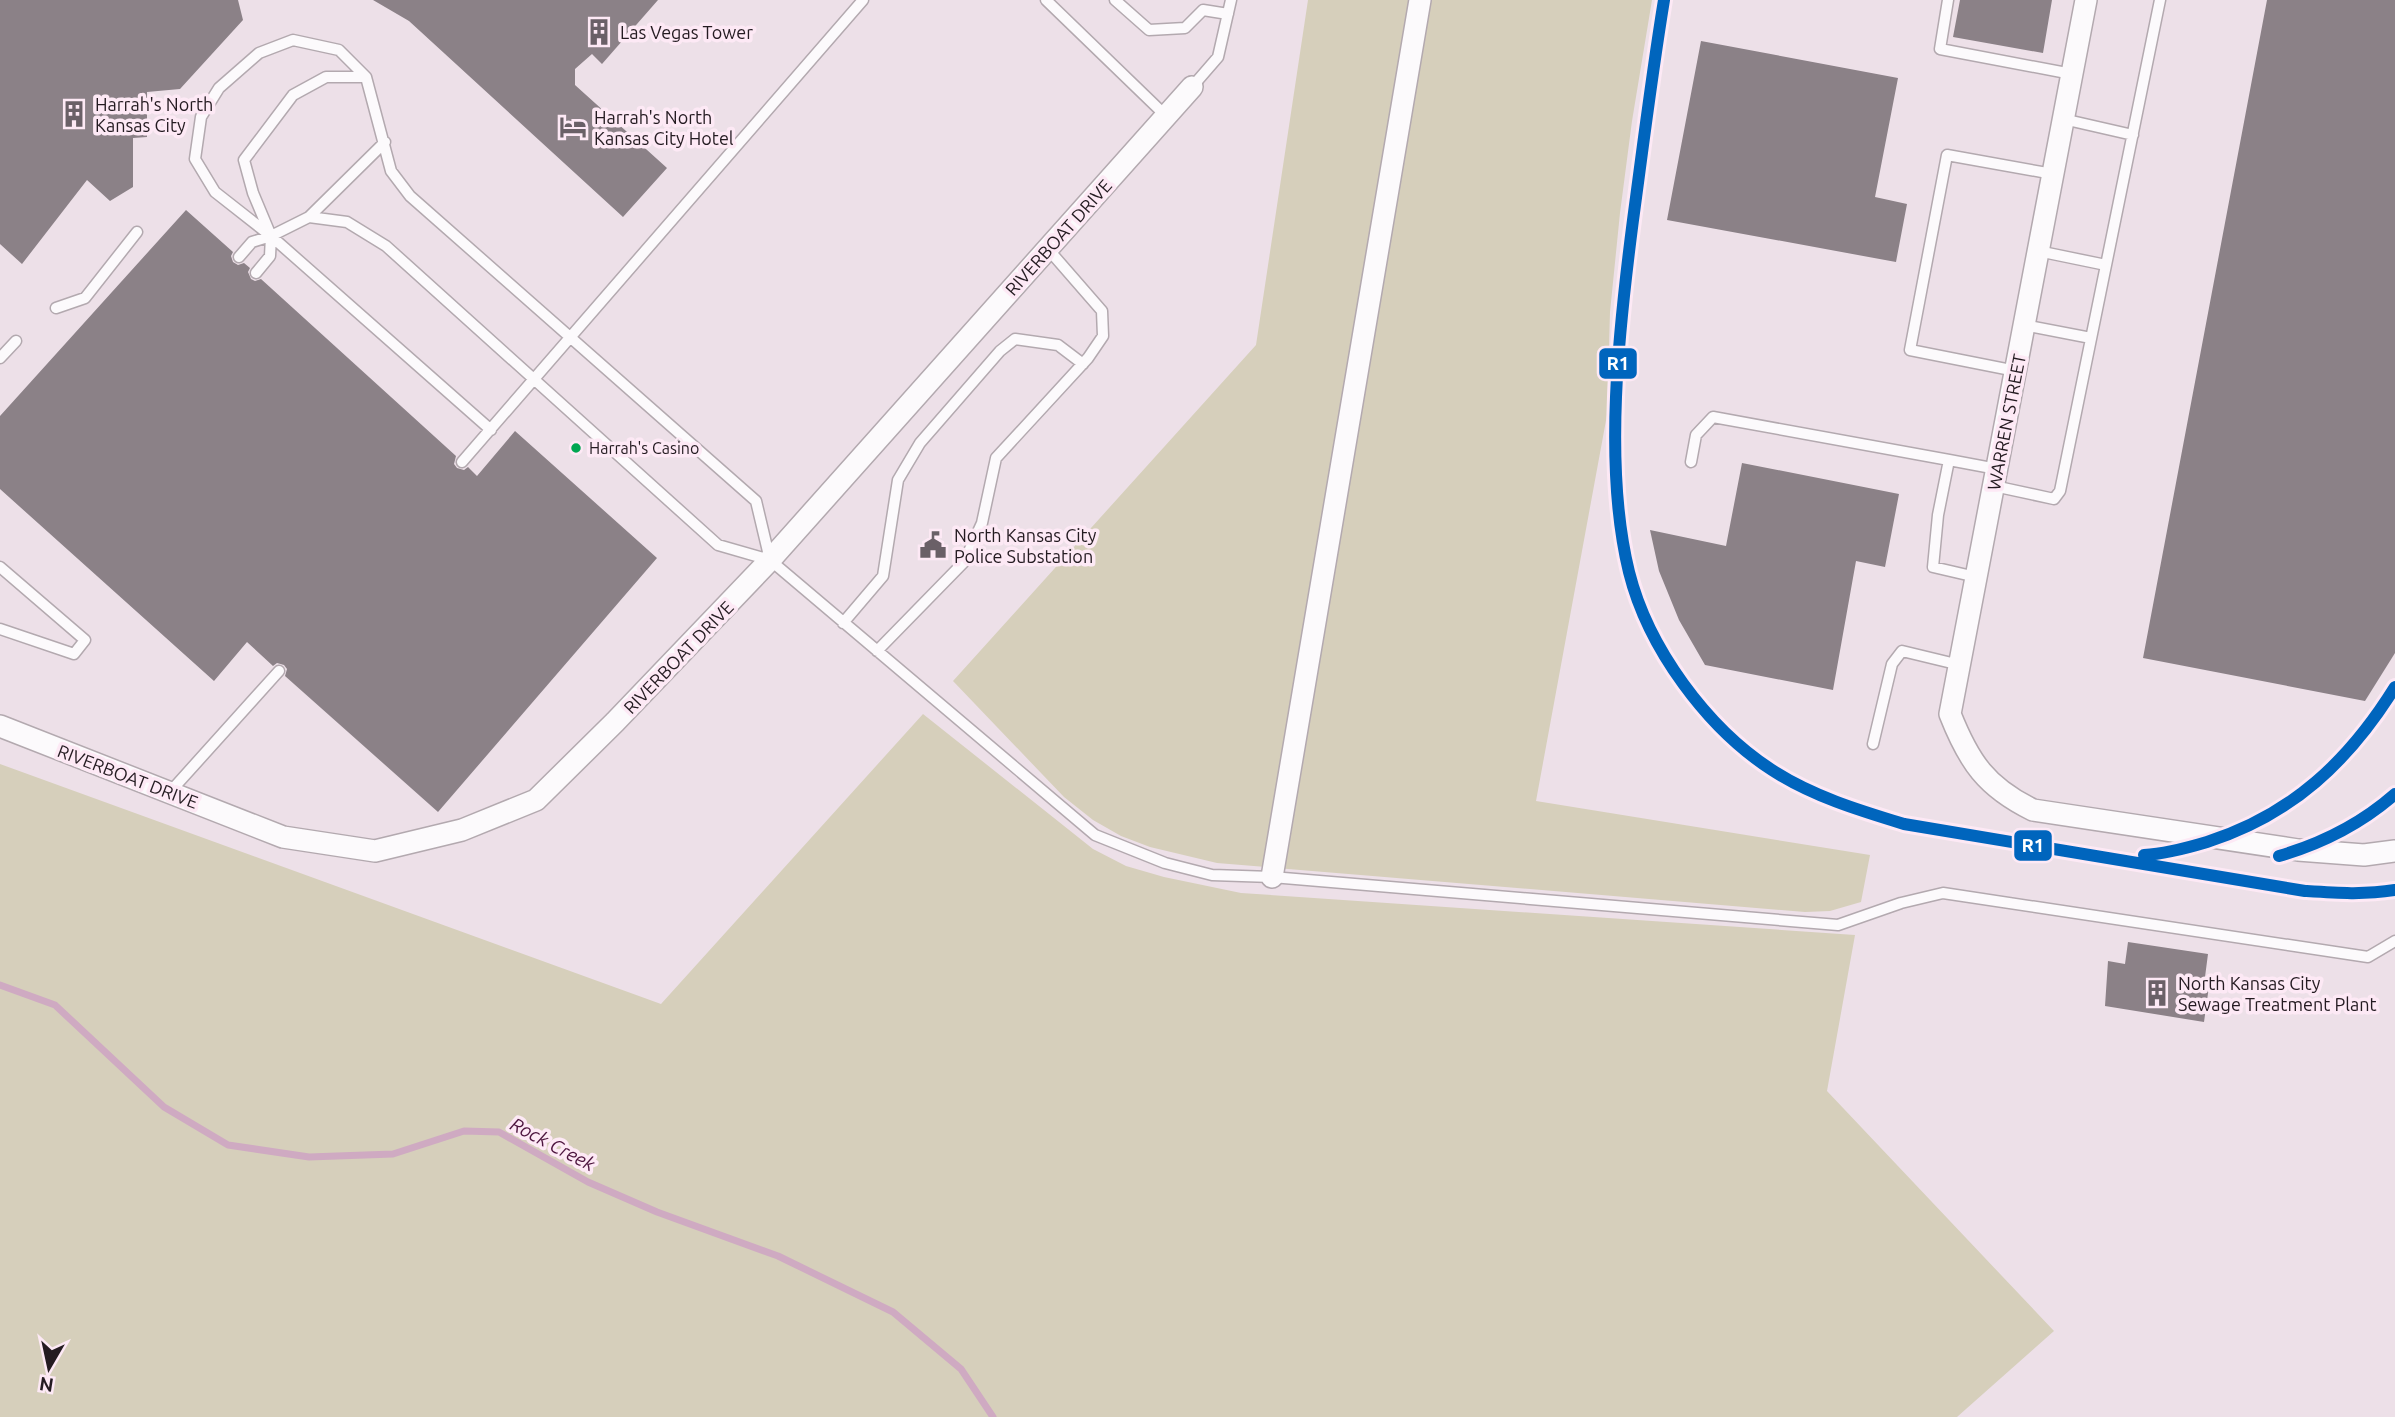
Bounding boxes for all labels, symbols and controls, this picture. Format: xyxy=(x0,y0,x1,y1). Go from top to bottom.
building icon: Las Vegas Tower xyxy=(584,17,614,47)
place label: Las Vegas Tower xyxy=(620,22,753,42)
place label: Harrah's North Kansas City xyxy=(95,94,213,135)
building icon: Harrah's North Kansas City xyxy=(59,99,89,129)
place label: Harrah's North Kansas City Hotel xyxy=(594,107,734,148)
hotel icon: Harrah's North Kansas City Hotel xyxy=(558,112,588,142)
street label: RIVERBOAT DRIVE xyxy=(1001,175,1115,299)
line badge: R1 xyxy=(1598,347,1638,380)
text: R1 xyxy=(1606,352,1630,374)
street label: WARREN STREET xyxy=(1983,352,2029,492)
place label: Harrah's Casino xyxy=(589,439,699,457)
marker: Harrah's Casino xyxy=(569,441,583,455)
place label: North Kansas City Police Substation xyxy=(954,525,1097,566)
public building icon: North Kansas City Police Substation xyxy=(918,530,948,560)
street label: RIVERBOAT DRIVE xyxy=(619,597,737,717)
street label: RIVERBOAT DRIVE xyxy=(55,740,201,812)
line badge: R1 xyxy=(2013,829,2053,862)
text: R1 xyxy=(2021,834,2045,856)
place label: North Kansas City Sewage Treatment Plant xyxy=(2178,973,2377,1014)
building icon: North Kansas City Sewage Treatment Plant xyxy=(2142,978,2172,1008)
water label: Rock Creek xyxy=(507,1113,599,1176)
north arrow xyxy=(14,1333,84,1403)
text: N xyxy=(38,1373,55,1397)

